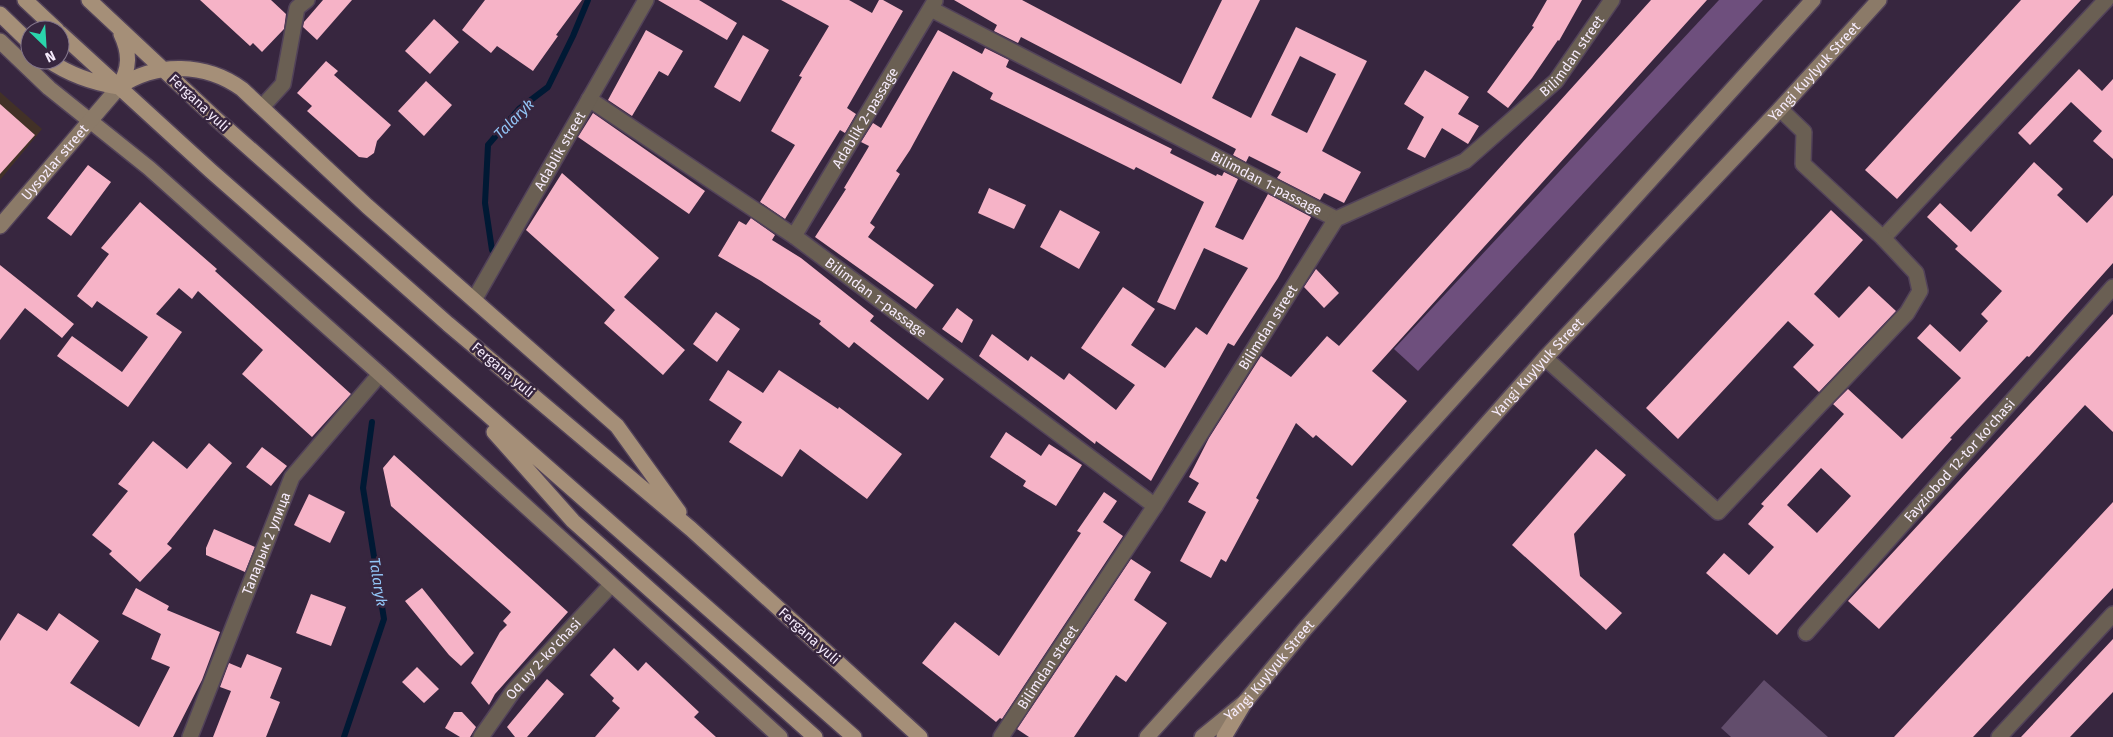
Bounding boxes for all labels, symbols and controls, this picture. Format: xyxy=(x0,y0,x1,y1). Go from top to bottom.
street label: Bilimdan street xyxy=(1536,11,1608,100)
street label: Yangi Kuylyuk Street xyxy=(1764,18,1864,125)
north arrow xyxy=(20,20,70,70)
text: N xyxy=(42,47,58,66)
street label: Аdаblik 2-passage xyxy=(828,64,902,171)
street label: Fergana yuli xyxy=(165,71,233,135)
water label: Talaryk xyxy=(490,95,538,143)
street label: Adablik street xyxy=(530,107,589,193)
street label: Uysozlar street xyxy=(17,120,92,204)
street label: Bilimdan 1-passage xyxy=(1208,147,1325,219)
street label: Bilimdan 1-passage xyxy=(822,254,930,341)
street label: Bilimdan street xyxy=(1235,281,1301,373)
street label: Yangi Kuylyuk Street xyxy=(1488,313,1588,421)
street label: Fergana yuli xyxy=(468,339,538,401)
street label: Fayziobod 12-tor ko'chasi xyxy=(1900,395,2018,525)
street label: Таларык 2 улица xyxy=(238,489,294,597)
water label: Talaryk xyxy=(365,556,391,608)
street label: Fergana yuli xyxy=(775,604,843,668)
street label: Oq uy 2-ko'chasi xyxy=(502,615,584,703)
street label: Yangi Kuylyuk Street xyxy=(1220,616,1318,724)
street label: Bilimdan street xyxy=(1014,621,1082,712)

